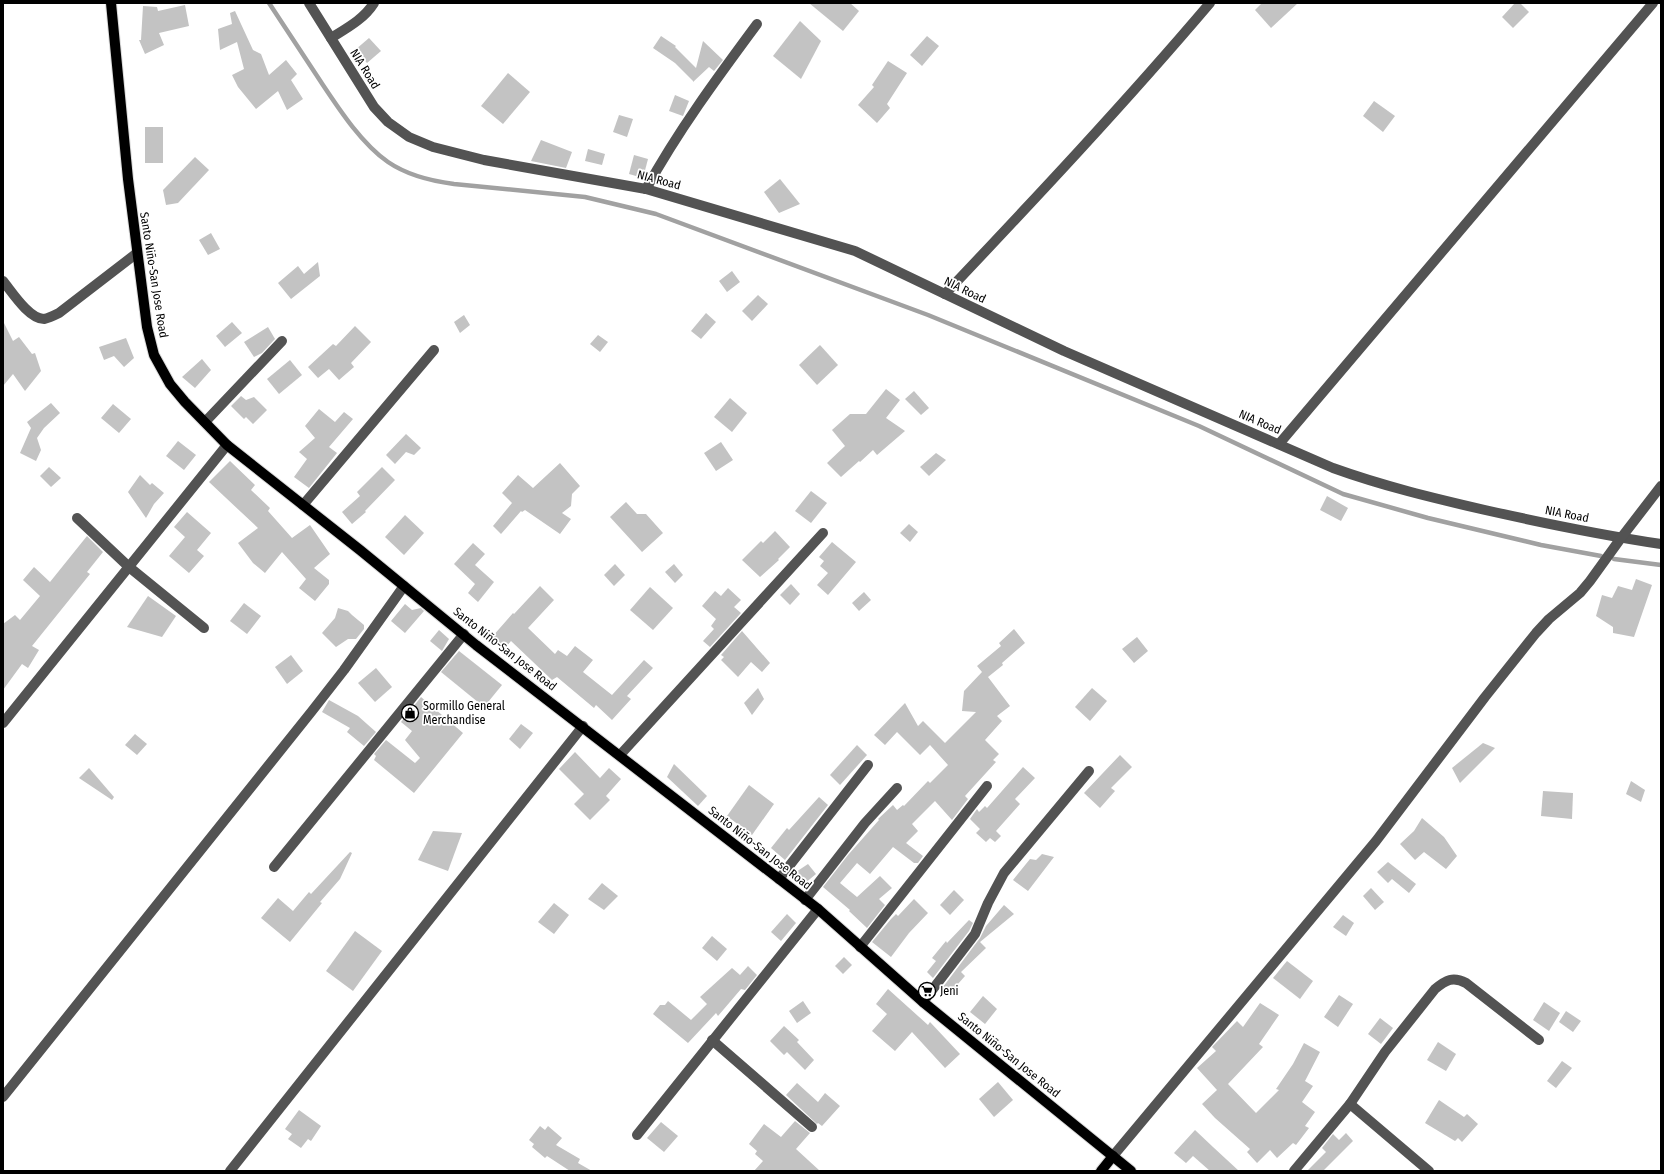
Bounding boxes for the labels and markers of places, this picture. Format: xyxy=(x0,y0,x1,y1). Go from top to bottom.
place label: Sormillo General Merchandise xyxy=(423,699,505,727)
shop icon: Sormillo General Merchandise xyxy=(400,703,420,723)
supermarket icon: Jeni xyxy=(917,981,937,1001)
place label: Jeni xyxy=(940,984,959,998)

